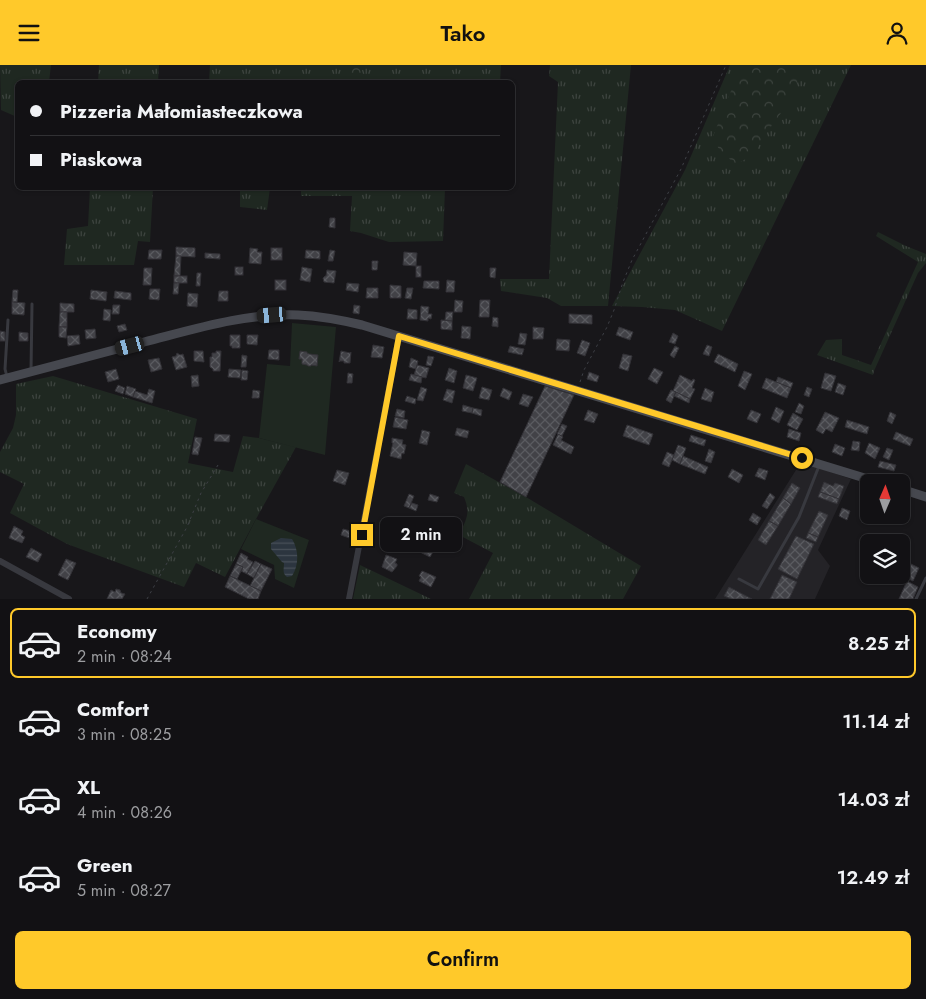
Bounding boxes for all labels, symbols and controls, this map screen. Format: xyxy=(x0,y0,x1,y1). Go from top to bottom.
text: Tako xyxy=(440,17,486,49)
icon: menu xyxy=(15,19,43,47)
icon: person xyxy=(883,19,911,47)
text: Pizzeria Małomiasteczkowa xyxy=(60,98,303,125)
text: Piaskowa xyxy=(60,146,142,173)
car xyxy=(256,306,287,324)
car xyxy=(113,335,146,357)
route start xyxy=(791,447,813,469)
north arrow xyxy=(860,474,910,524)
map controls xyxy=(860,474,910,584)
callout: 2 min xyxy=(380,517,462,553)
text: 2 min xyxy=(400,523,442,546)
route end xyxy=(351,524,373,546)
button: layers xyxy=(860,534,910,584)
text: Economy xyxy=(77,618,157,645)
icon: car xyxy=(17,621,62,666)
text: 8.25 zł xyxy=(848,630,909,657)
text: 2 min · 08:24 xyxy=(77,645,172,668)
text: Comfort xyxy=(77,696,149,723)
icon: car xyxy=(17,699,62,744)
text: 11.14 zł xyxy=(842,708,909,735)
text: 3 min · 08:25 xyxy=(77,723,171,746)
text: XL xyxy=(77,774,100,801)
icon: car xyxy=(17,777,62,822)
text: 14.03 zł xyxy=(837,786,909,813)
text: 4 min · 08:26 xyxy=(77,801,172,824)
text: Green xyxy=(77,852,133,879)
icon: car xyxy=(17,855,62,900)
text: 12.49 zł xyxy=(837,864,909,891)
text: 5 min · 08:27 xyxy=(77,879,171,902)
button: Confirm xyxy=(15,931,911,989)

